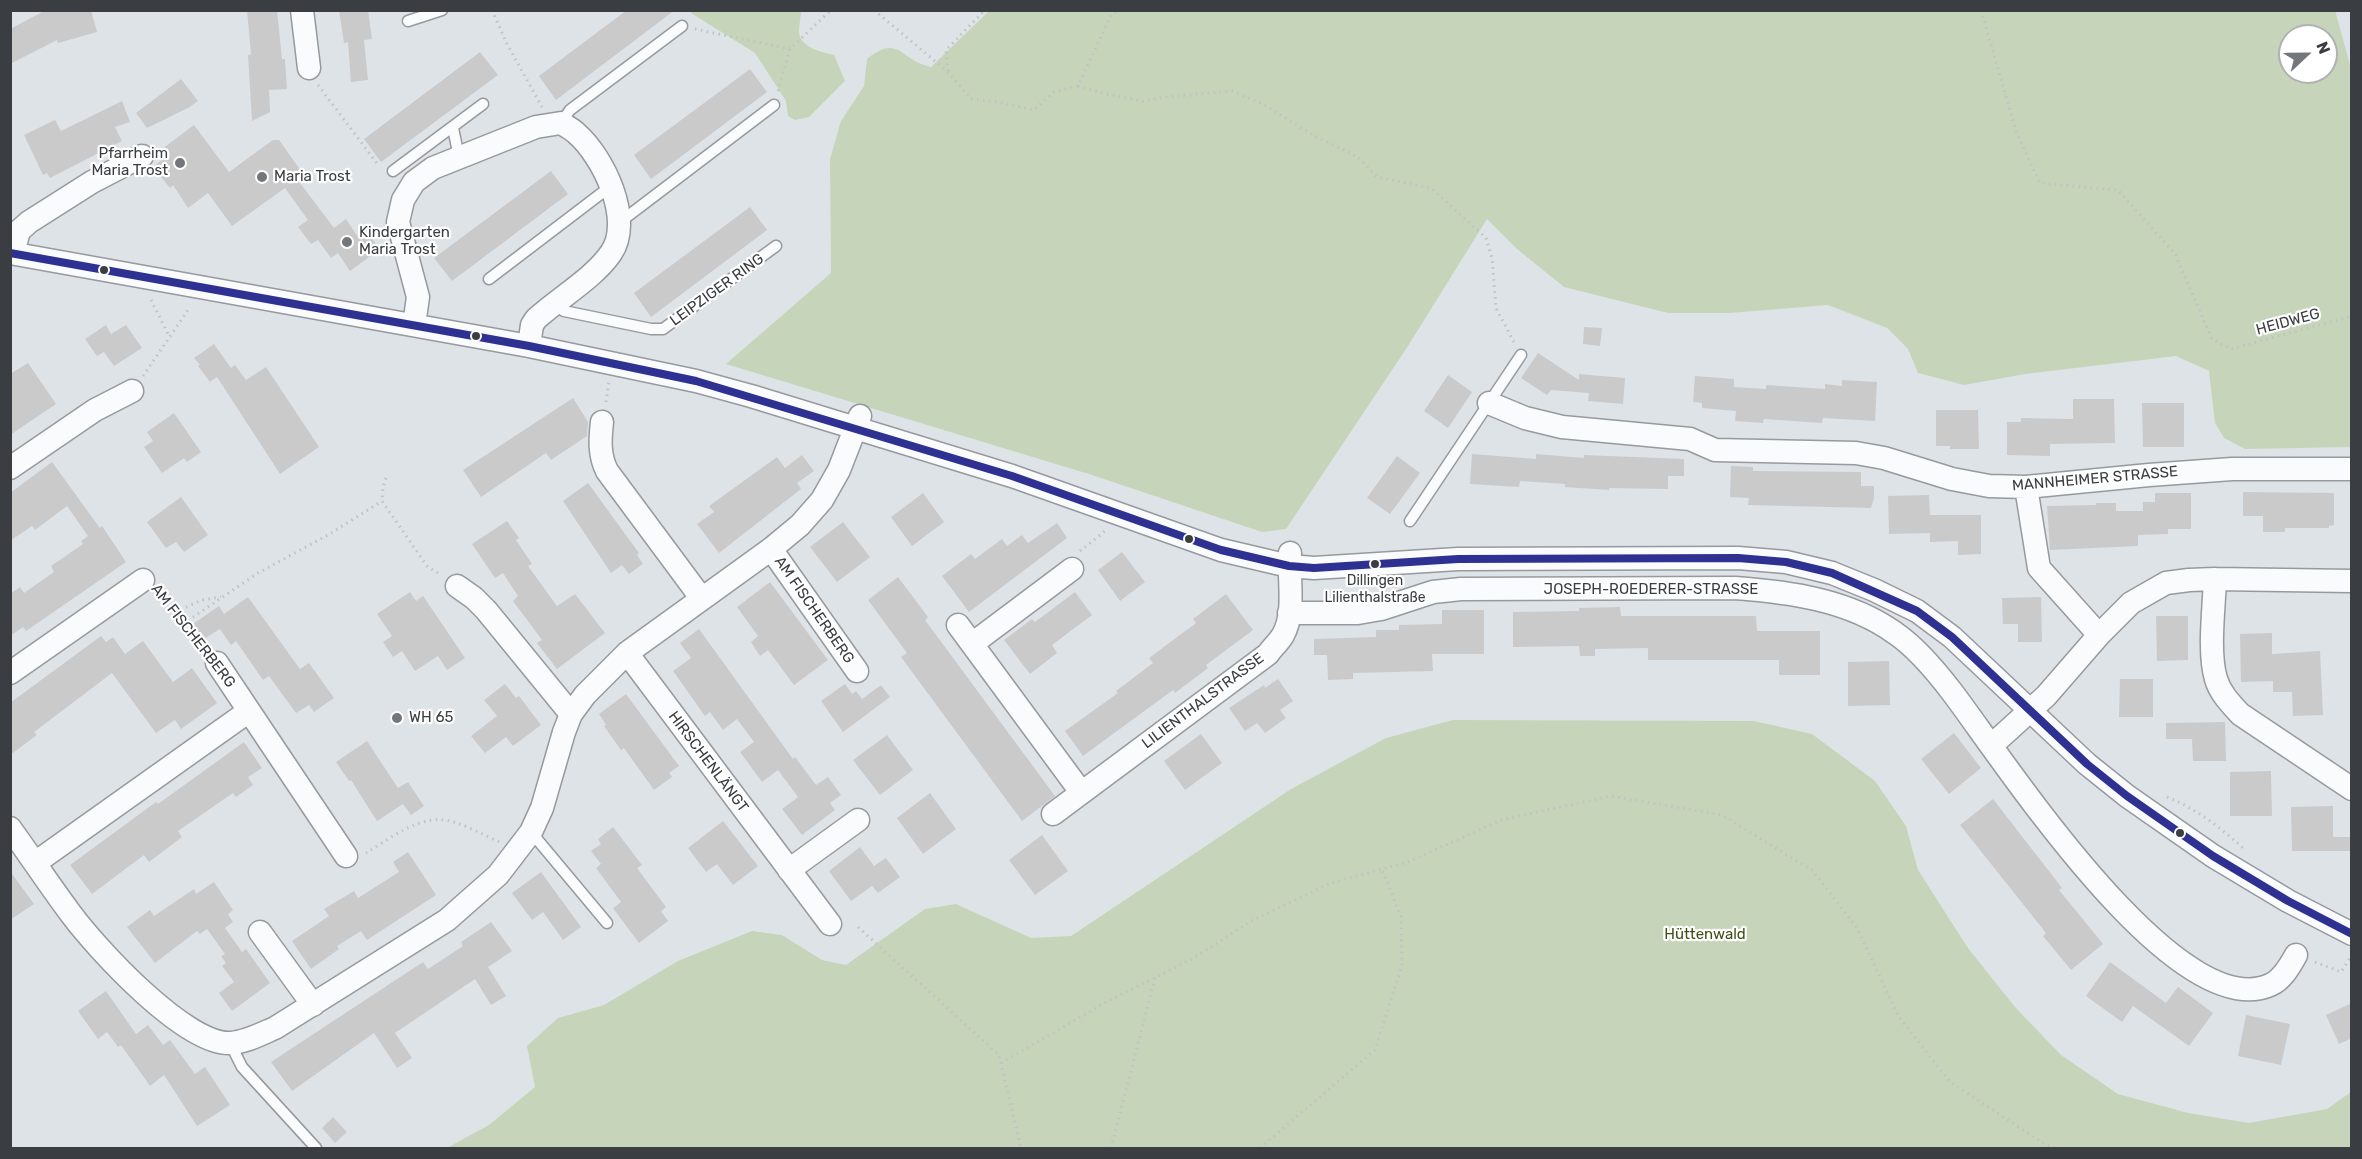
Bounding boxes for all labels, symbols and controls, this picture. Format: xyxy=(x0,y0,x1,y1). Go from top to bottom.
north arrow xyxy=(2278,24,2338,84)
text: N xyxy=(2312,39,2334,57)
place label: Pfarrheim Maria Trost xyxy=(91,145,168,180)
marker: Pfarrheim Maria Trost xyxy=(173,156,187,170)
place label: Maria Trost xyxy=(274,168,351,186)
marker: Maria Trost xyxy=(255,170,269,184)
place label: Kindergarten Maria Trost xyxy=(359,224,450,259)
marker: Kindergarten Maria Trost xyxy=(340,235,354,249)
street label: LEIPZIGER RING xyxy=(667,250,767,330)
unlabelled marker xyxy=(98,264,110,276)
street label: HEIDWEG xyxy=(2254,305,2322,339)
unlabelled marker xyxy=(470,330,482,342)
street label: MANNHEIMER STRASSE xyxy=(2011,463,2179,495)
unlabelled marker xyxy=(1183,533,1195,545)
street label: AM FISCHERBERG xyxy=(770,553,858,667)
marker: Dillingen Lilienthalstraße xyxy=(1369,558,1381,570)
place label: Dillingen Lilienthalstraße xyxy=(1324,573,1426,606)
street label: AM FISCHERBERG xyxy=(147,581,239,691)
street label: JOSEPH-ROEDERER-STRASSE xyxy=(1544,581,1758,599)
street label: LILIENTHALSTRASSE xyxy=(1139,649,1267,753)
street label: HIRSCHENLÄNGT xyxy=(664,708,752,816)
place label: WH 65 xyxy=(409,709,453,727)
marker: WH 65 xyxy=(390,711,404,725)
unlabelled marker xyxy=(2174,827,2186,839)
park label: Hüttenwald xyxy=(1664,926,1746,944)

